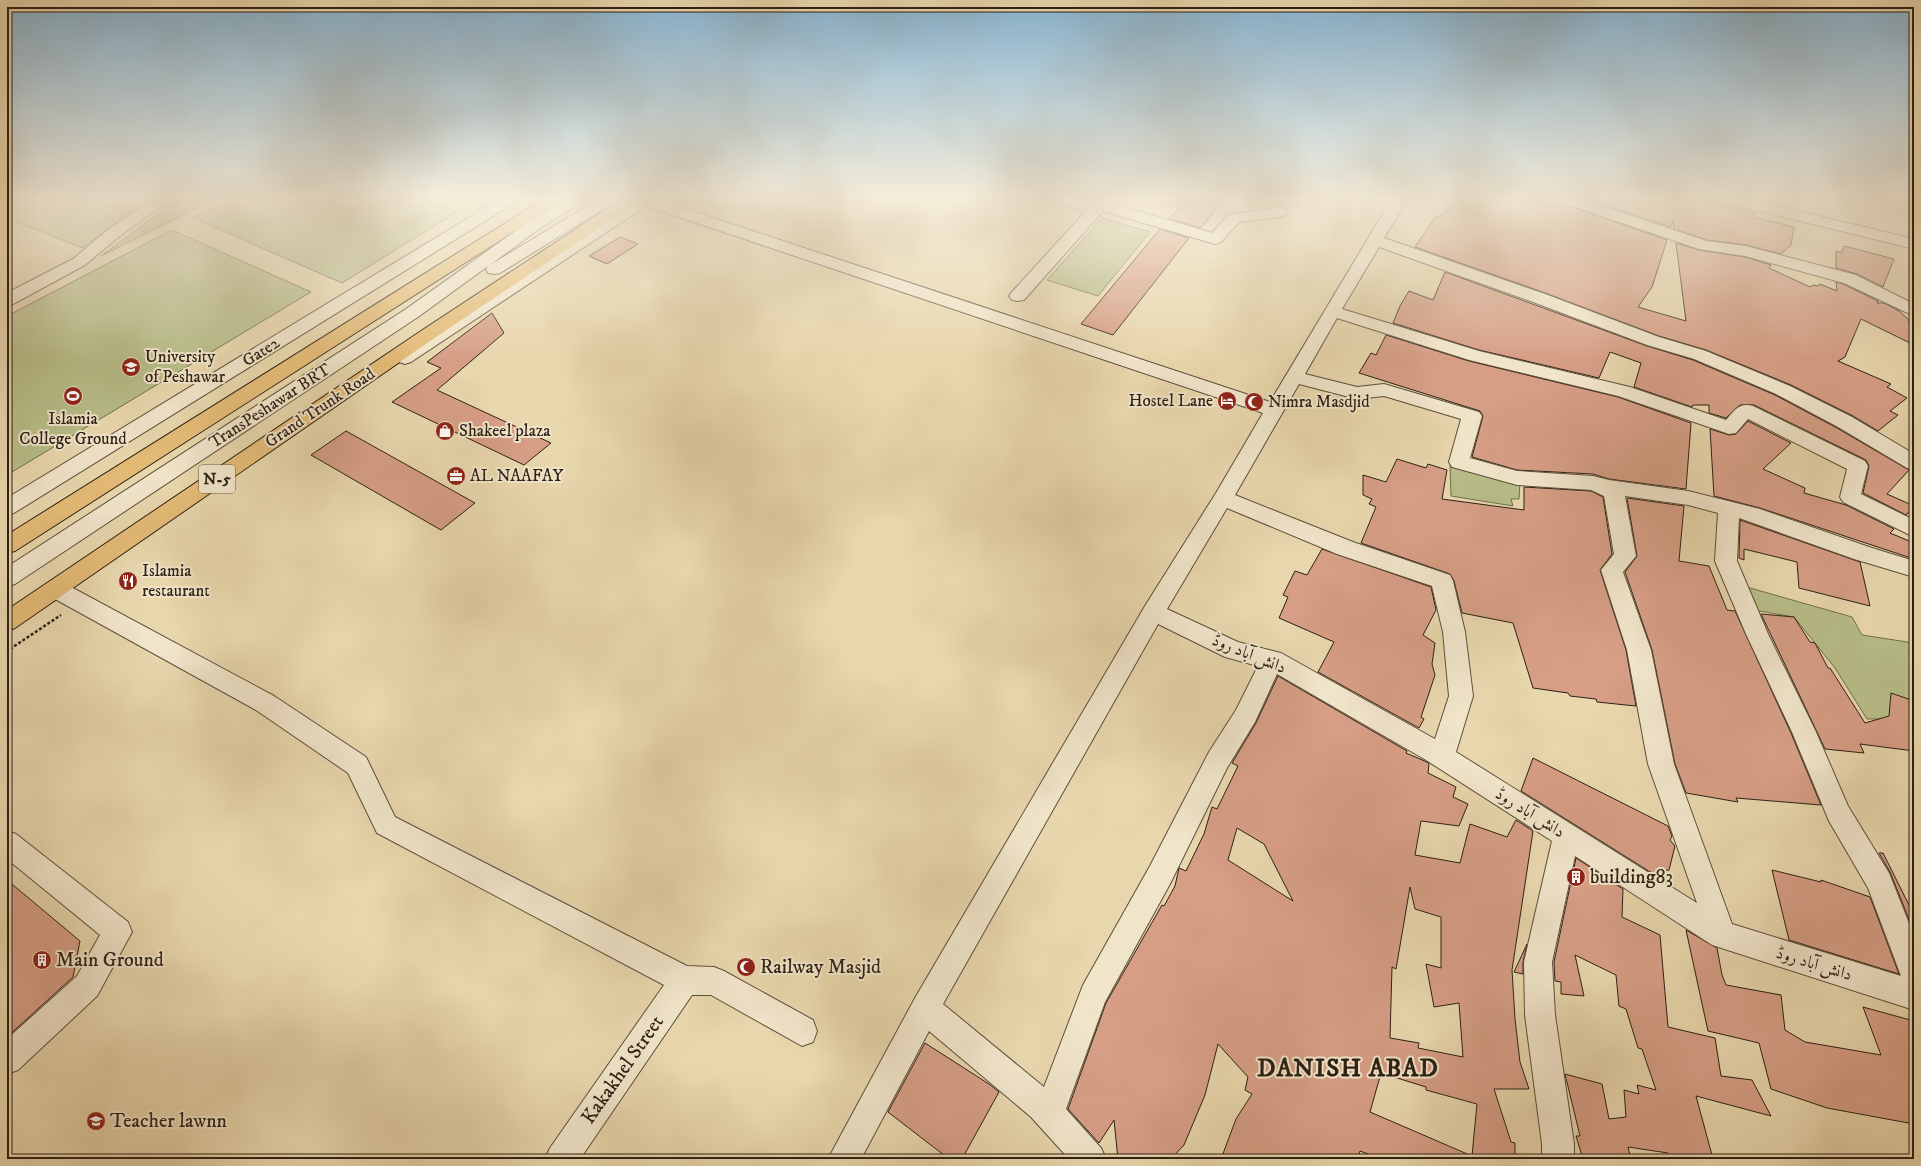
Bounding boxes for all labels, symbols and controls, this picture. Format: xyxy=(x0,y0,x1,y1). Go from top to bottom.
street label: Gate2 xyxy=(238,332,284,372)
place label: University of Peshawar xyxy=(145,346,226,388)
school or university icon: University of Peshawar xyxy=(120,356,142,378)
street label: TransPeshawar BRT xyxy=(205,358,335,454)
street label: Grand Trunk Road xyxy=(261,363,380,453)
sports icon: Islamia College Ground xyxy=(62,385,84,407)
place label: Hostel Lane xyxy=(1128,390,1213,412)
hotel icon: Hostel Lane xyxy=(1216,390,1238,412)
mosque icon: Nimra Masdjid xyxy=(1243,391,1265,413)
place label: Nimra Masdjid xyxy=(1268,391,1370,413)
place label: Islamia College Ground xyxy=(19,408,127,450)
shop icon: Shakeel plaza xyxy=(434,420,456,442)
place label: Shakeel plaza xyxy=(459,420,551,442)
road number: N-5 xyxy=(199,465,235,493)
office icon: AL NAAFAY xyxy=(445,465,467,487)
place label: AL NAAFAY xyxy=(470,465,563,487)
place label: Islamia restaurant xyxy=(142,560,210,602)
restaurant icon: Islamia restaurant xyxy=(117,570,139,592)
street label: دانش آباد روڈ xyxy=(1209,629,1289,679)
street label: دانش آباد روڈ xyxy=(1491,783,1569,843)
place label: building83 xyxy=(1590,865,1673,890)
building icon: building83 xyxy=(1565,866,1587,888)
street label: دانش آباد روڈ xyxy=(1773,942,1855,986)
place label: Main Ground xyxy=(56,948,164,973)
building icon: Main Ground xyxy=(31,949,53,971)
place label: Railway Masjid xyxy=(760,955,881,980)
mosque icon: Railway Masjid xyxy=(735,956,757,978)
street label: Kakakhel Street xyxy=(576,1011,670,1129)
district label: DANISH ABAD xyxy=(1257,1053,1439,1084)
place label: Teacher lawnn xyxy=(110,1109,228,1134)
school or university icon: Teacher lawnn xyxy=(85,1110,107,1132)

